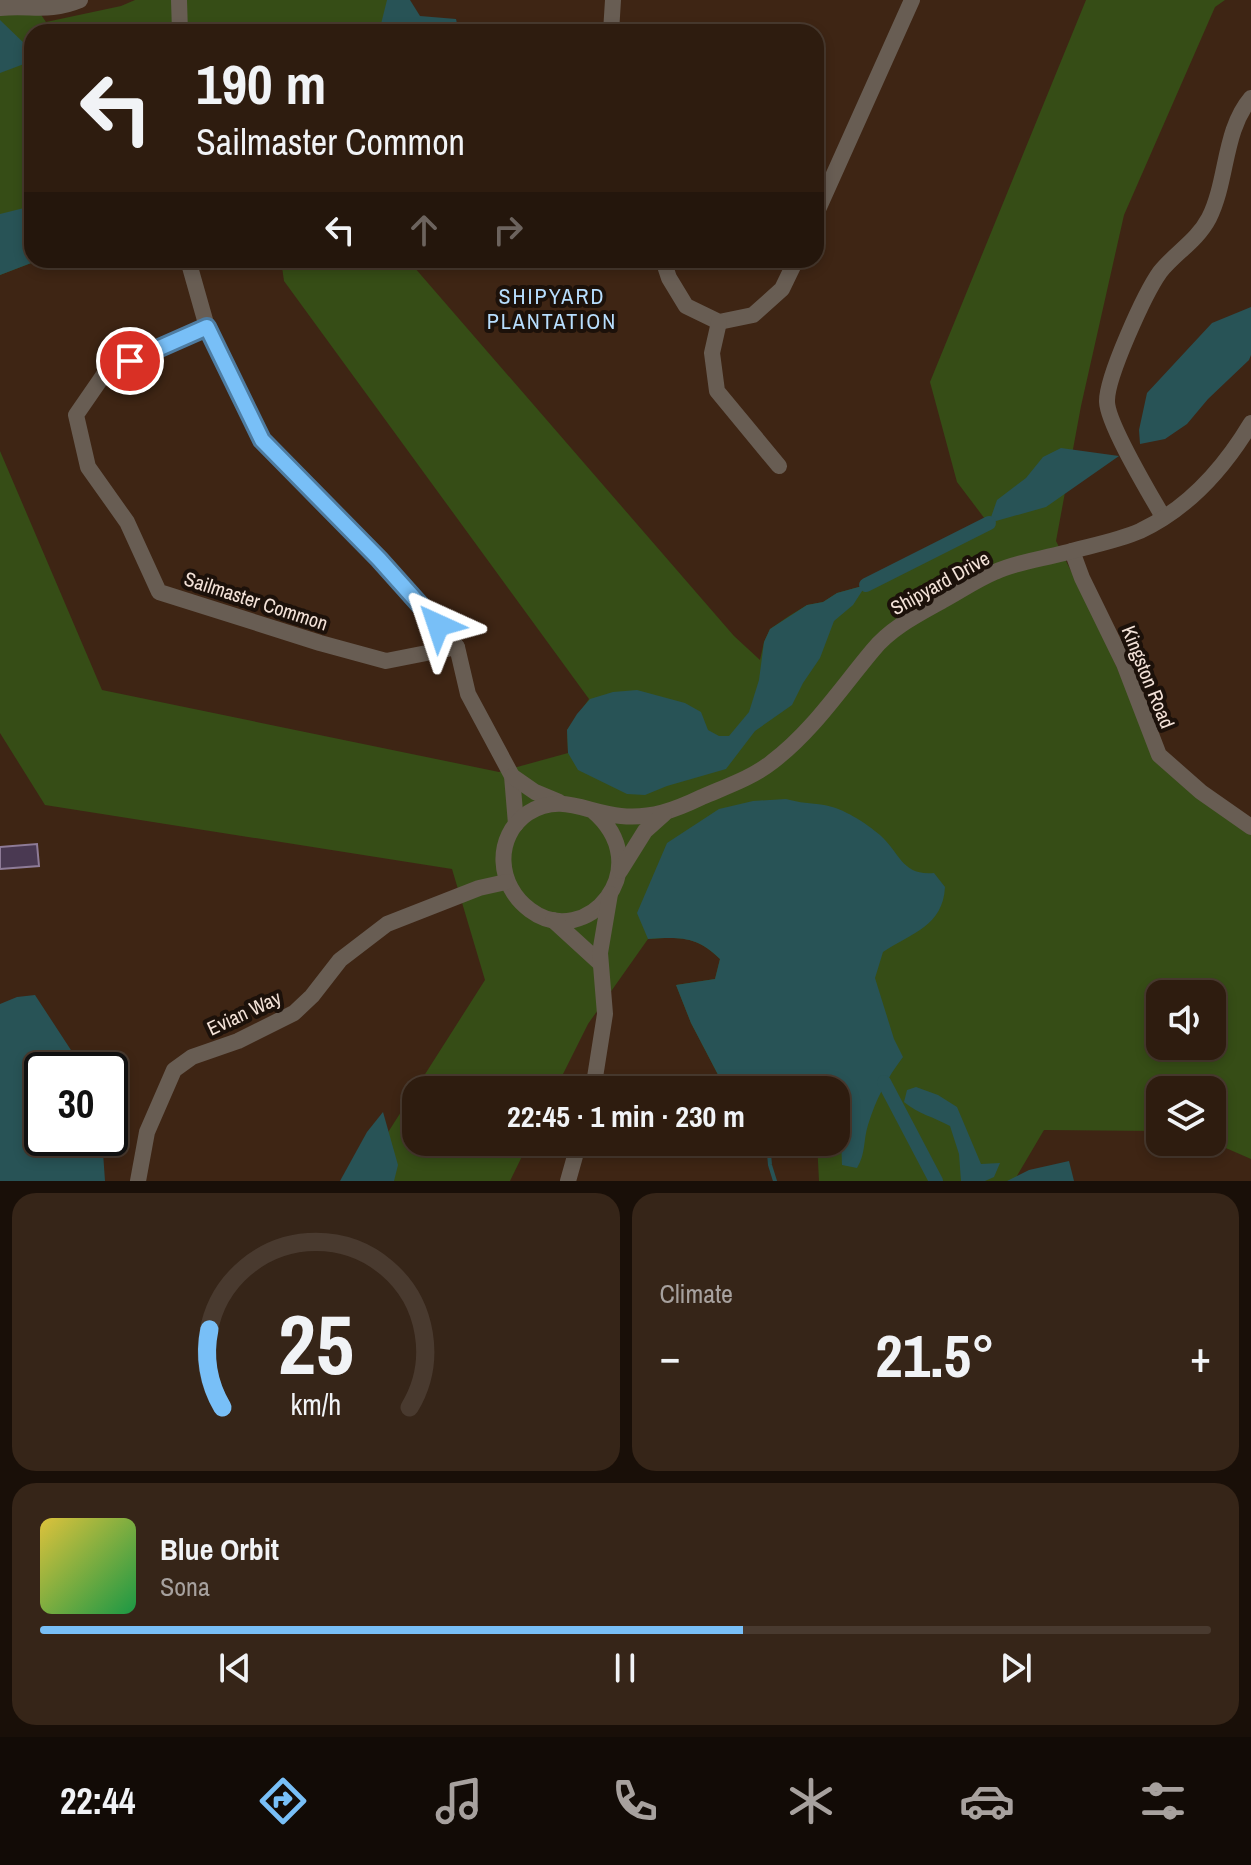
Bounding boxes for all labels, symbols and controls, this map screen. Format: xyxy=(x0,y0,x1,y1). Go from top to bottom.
text: 190 m xyxy=(196,46,326,121)
icon: left xyxy=(64,56,168,160)
text: Sailmaster Common xyxy=(196,118,465,166)
icon: left xyxy=(318,208,362,252)
icon: ahead xyxy=(402,208,446,252)
icon: right xyxy=(486,208,530,252)
district label: SHIPYARD PLANTATION xyxy=(487,281,617,336)
pin xyxy=(96,327,164,395)
icon: arrive xyxy=(108,339,152,383)
street label: Shipyard Drive xyxy=(885,544,994,621)
street label: Sailmaster Common xyxy=(181,565,331,636)
position arrow xyxy=(396,583,480,667)
street label: Kingston Road xyxy=(1116,621,1181,732)
map controls xyxy=(1146,980,1226,1156)
button: sound xyxy=(1146,980,1226,1060)
street label: Evian Way xyxy=(202,983,286,1041)
speed limit sign: 30 xyxy=(24,1052,128,1156)
button: layers xyxy=(1146,1076,1226,1156)
text: 22:45 · 1 min · 230 m xyxy=(507,1096,745,1136)
text: Climate xyxy=(660,1276,733,1311)
text: 25 xyxy=(278,1288,354,1400)
text: 21.5° xyxy=(875,1315,995,1396)
text: − xyxy=(660,1326,681,1386)
text: + xyxy=(1190,1326,1211,1386)
text: km/h xyxy=(290,1385,341,1424)
text: Blue Orbit xyxy=(160,1529,279,1569)
text: Sona xyxy=(160,1569,210,1604)
icon: previous xyxy=(213,1646,257,1690)
icon: pause xyxy=(603,1646,647,1690)
icon: next xyxy=(994,1646,1038,1690)
icon: directions xyxy=(255,1773,311,1829)
icon: music xyxy=(431,1773,487,1829)
icon: phone xyxy=(607,1773,663,1829)
icon: climate xyxy=(783,1773,839,1829)
icon: car xyxy=(959,1773,1015,1829)
icon: filters xyxy=(1135,1773,1191,1829)
text: 22:44 xyxy=(60,1777,135,1825)

